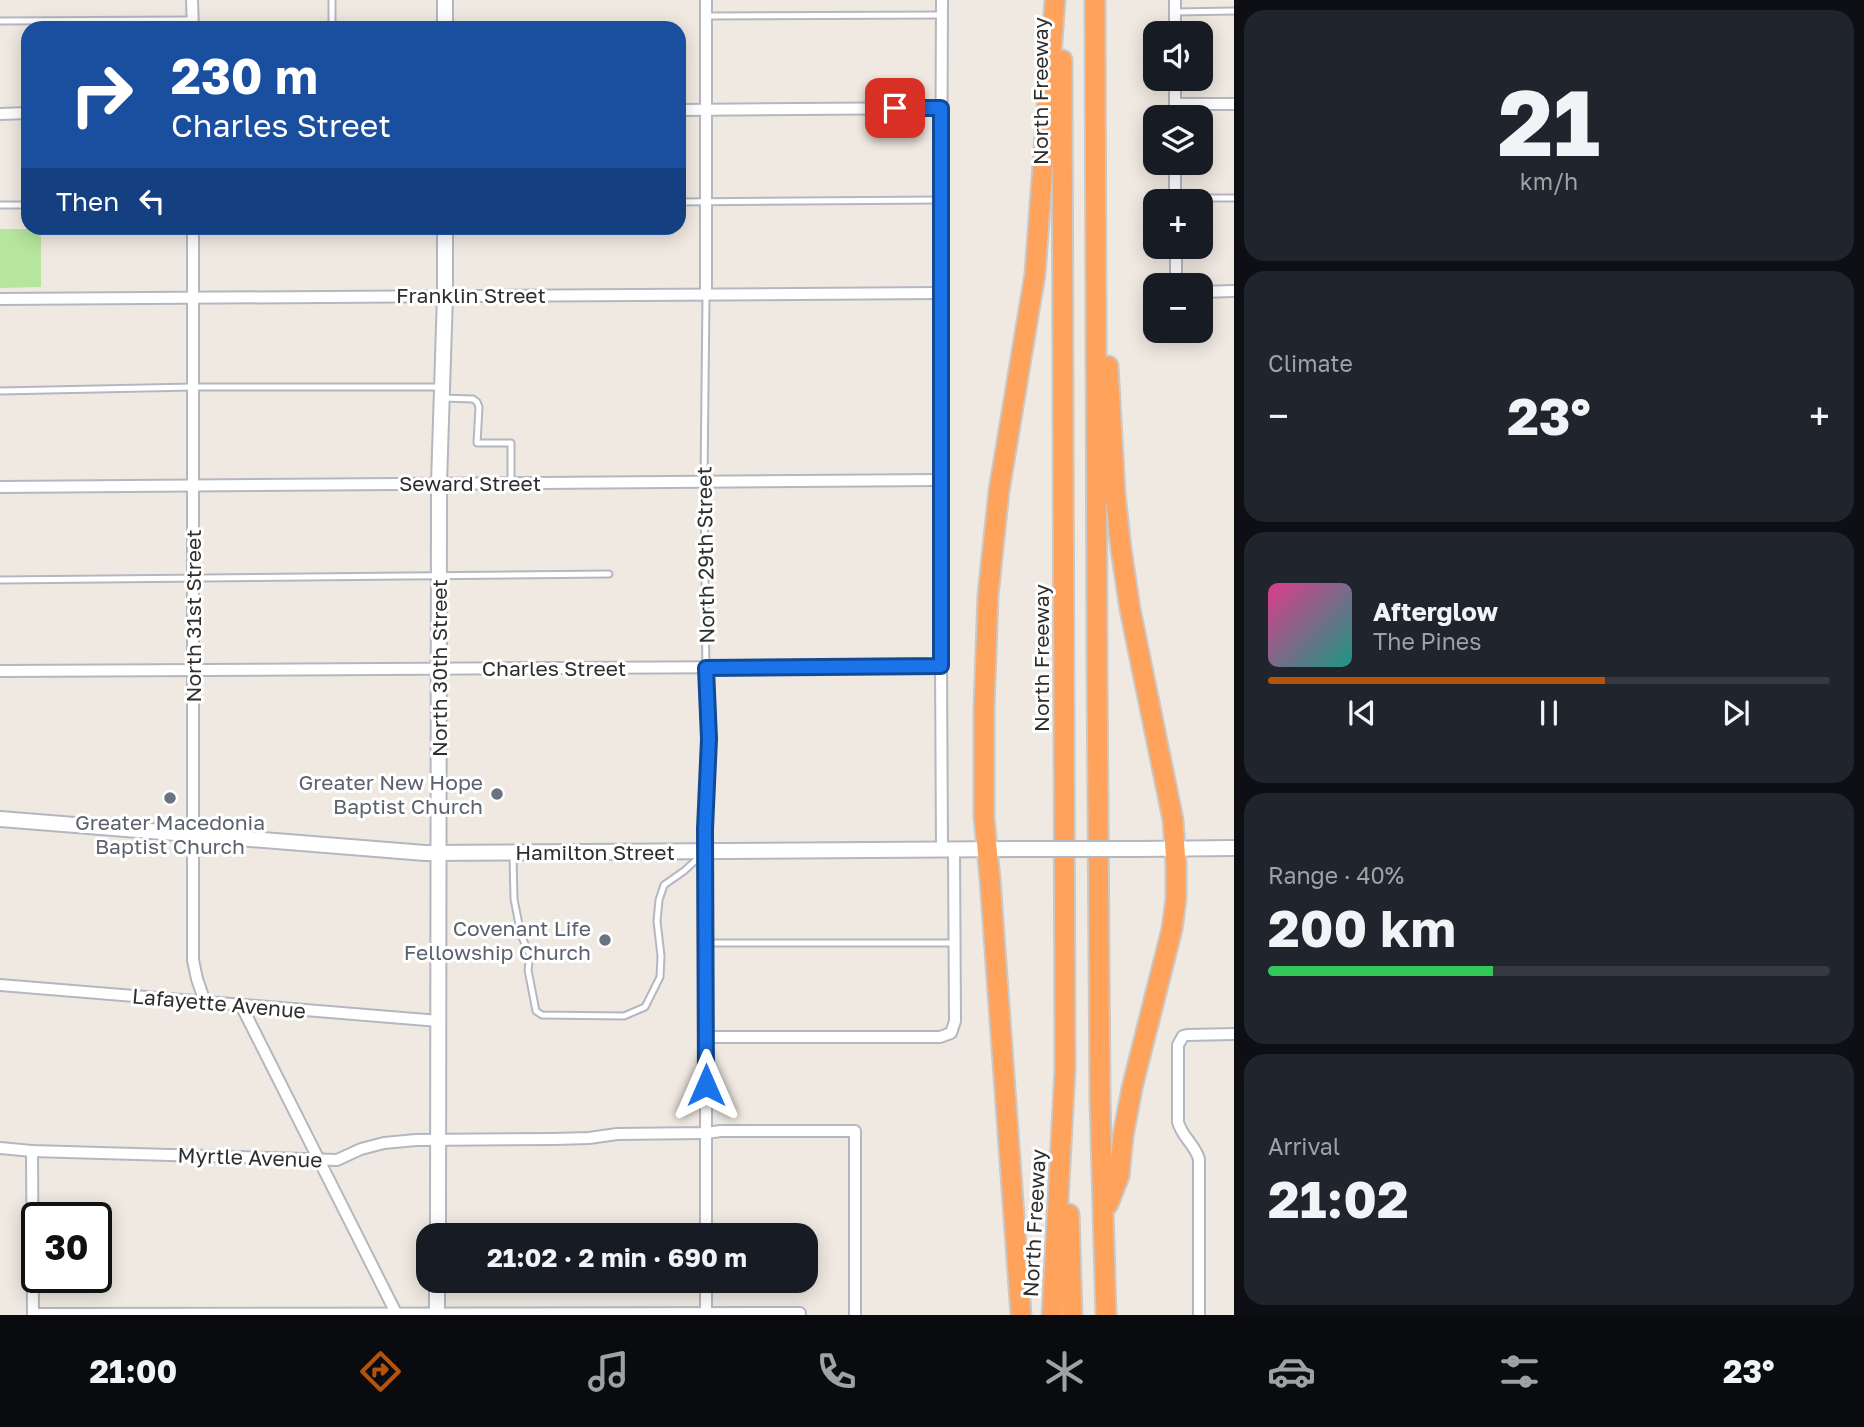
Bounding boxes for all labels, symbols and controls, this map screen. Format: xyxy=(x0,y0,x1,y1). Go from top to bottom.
street label: North Freeway xyxy=(1027,17,1053,165)
map controls xyxy=(1143,21,1213,343)
button: sound xyxy=(1143,21,1213,91)
text: 230 m xyxy=(171,46,318,105)
icon: right xyxy=(56,49,147,140)
text: 21 xyxy=(1498,67,1600,176)
pin xyxy=(865,78,925,138)
icon: arrive xyxy=(876,89,914,127)
button: layers xyxy=(1143,105,1213,175)
text: Charles Street xyxy=(171,106,391,144)
text: km/h xyxy=(1520,167,1578,195)
icon: left xyxy=(133,182,171,220)
text: Then xyxy=(56,186,119,217)
button: + xyxy=(1143,189,1213,259)
button: − xyxy=(1143,273,1213,343)
street label: Franklin Street xyxy=(396,282,546,308)
text: Climate xyxy=(1268,349,1353,377)
text: 23° xyxy=(1507,384,1591,446)
text: − xyxy=(1268,393,1289,438)
text: + xyxy=(1809,393,1830,438)
street label: North 29th Street xyxy=(690,466,720,644)
street label: Seward Street xyxy=(399,470,541,496)
street label: North 31st Street xyxy=(180,529,206,703)
street label: North 30th Street xyxy=(426,579,452,757)
street label: North Freeway xyxy=(1028,584,1054,732)
text: Afterglow xyxy=(1373,596,1498,627)
text: The Pines xyxy=(1373,627,1481,655)
street label: Charles Street xyxy=(482,655,626,681)
icon: previous xyxy=(1343,694,1381,732)
icon: pause xyxy=(1530,694,1568,732)
icon: next xyxy=(1717,694,1755,732)
place label: Greater New Hope Baptist Church xyxy=(299,769,483,819)
marker: Greater New Hope Baptist Church xyxy=(489,786,505,802)
marker: Greater Macedonia Baptist Church xyxy=(162,790,178,806)
place label: Greater Macedonia Baptist Church xyxy=(75,809,265,859)
street label: Hamilton Street xyxy=(515,839,675,865)
text: Range · 40% xyxy=(1268,861,1404,889)
text: 200 km xyxy=(1268,896,1456,958)
place label: Covenant Life Fellowship Church xyxy=(404,915,591,965)
marker: Covenant Life Fellowship Church xyxy=(597,932,613,948)
street label: Lafayette Avenue xyxy=(131,982,307,1024)
position arrow xyxy=(669,1048,743,1122)
text: Arrival xyxy=(1268,1132,1340,1160)
street label: Myrtle Avenue xyxy=(177,1141,323,1173)
street label: North Freeway xyxy=(1017,1148,1051,1298)
text: 21:02 xyxy=(1268,1167,1409,1229)
speed limit sign: 30 xyxy=(21,1202,112,1293)
text: 21:02 · 2 min · 690 m xyxy=(487,1242,747,1273)
icon: directions xyxy=(356,1347,405,1396)
icon: music xyxy=(584,1347,633,1396)
icon: phone xyxy=(812,1347,861,1396)
icon: climate xyxy=(1040,1347,1089,1396)
icon: car xyxy=(1267,1347,1316,1396)
icon: filters xyxy=(1495,1347,1544,1396)
text: 21:00 xyxy=(89,1352,177,1390)
text: 23° xyxy=(1723,1352,1775,1390)

